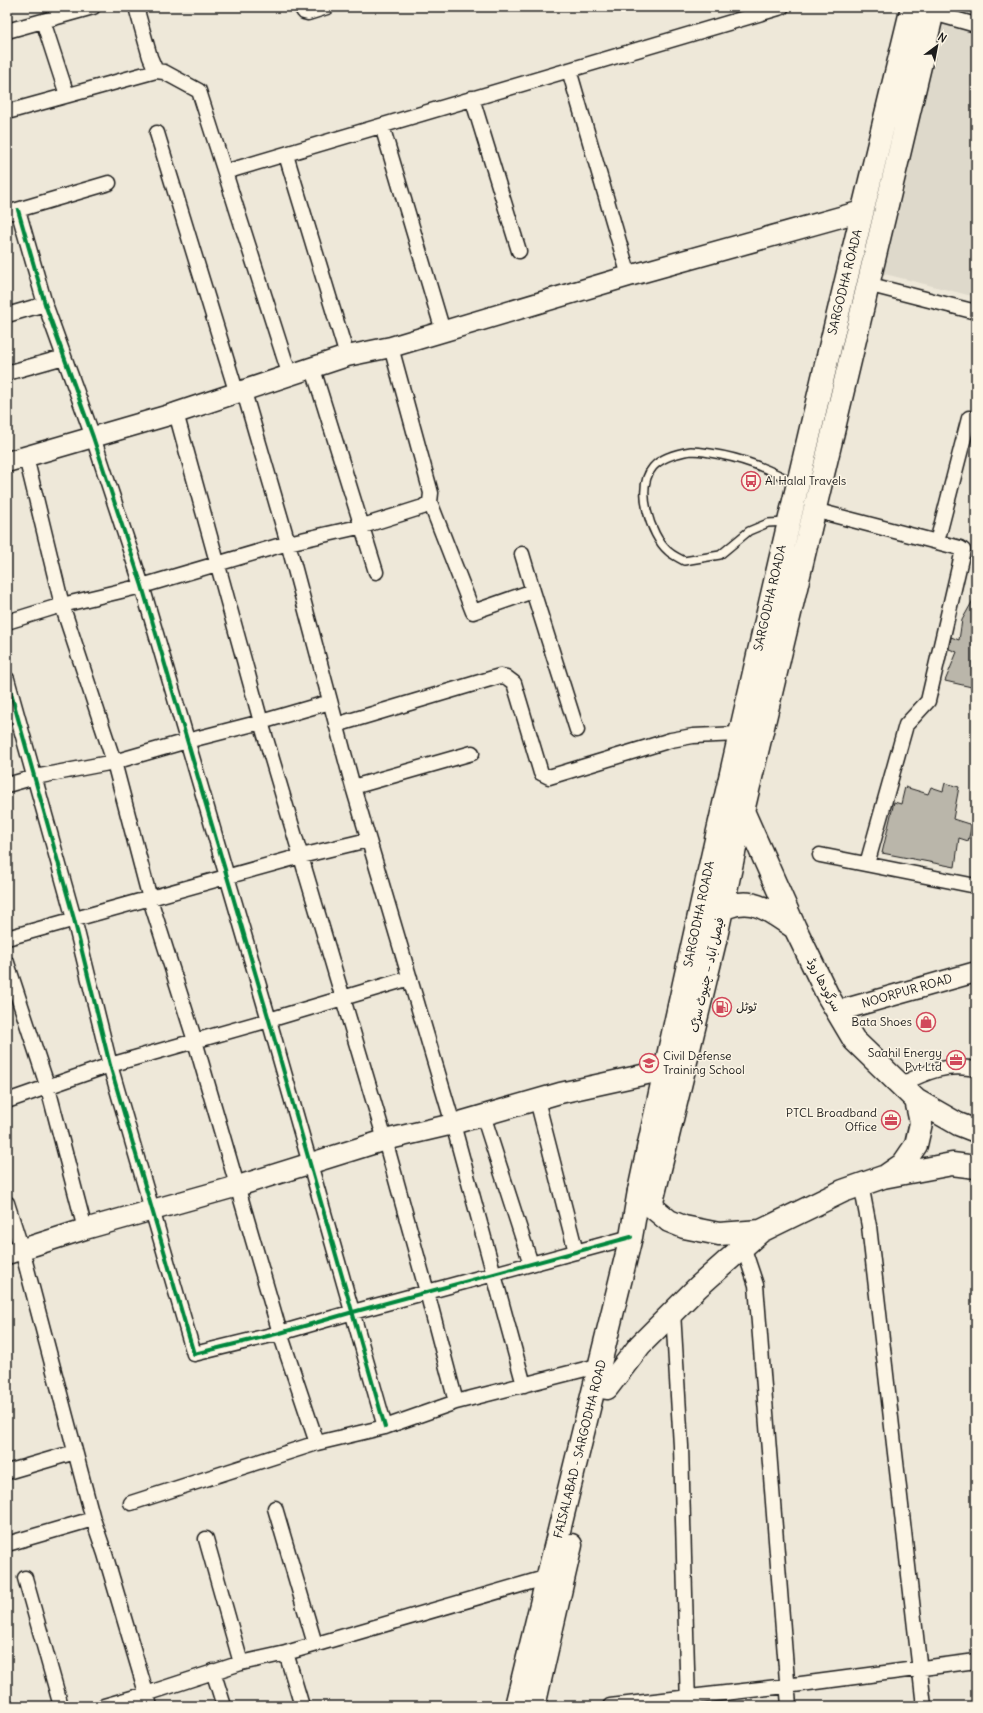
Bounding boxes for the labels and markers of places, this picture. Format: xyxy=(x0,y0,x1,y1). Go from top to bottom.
bus stop icon: Al Halal Travels xyxy=(740,470,762,492)
place label: Al Halal Travels xyxy=(765,473,846,488)
fuel station icon: ٹوٹل xyxy=(711,996,733,1018)
place label: ٹوٹل xyxy=(736,999,757,1014)
shop icon: Bata Shoes xyxy=(915,1011,937,1033)
place label: Bata Shoes xyxy=(851,1014,912,1029)
place label: Saahil Energy Pvt Ltd xyxy=(868,1045,942,1074)
place label: Civil Defense Training School xyxy=(663,1048,745,1077)
office icon: Saahil Energy Pvt Ltd xyxy=(945,1049,967,1071)
school or university icon: Civil Defense Training School xyxy=(638,1052,660,1074)
place label: PTCL Broadband Office xyxy=(786,1105,877,1134)
office icon: PTCL Broadband Office xyxy=(880,1109,902,1131)

